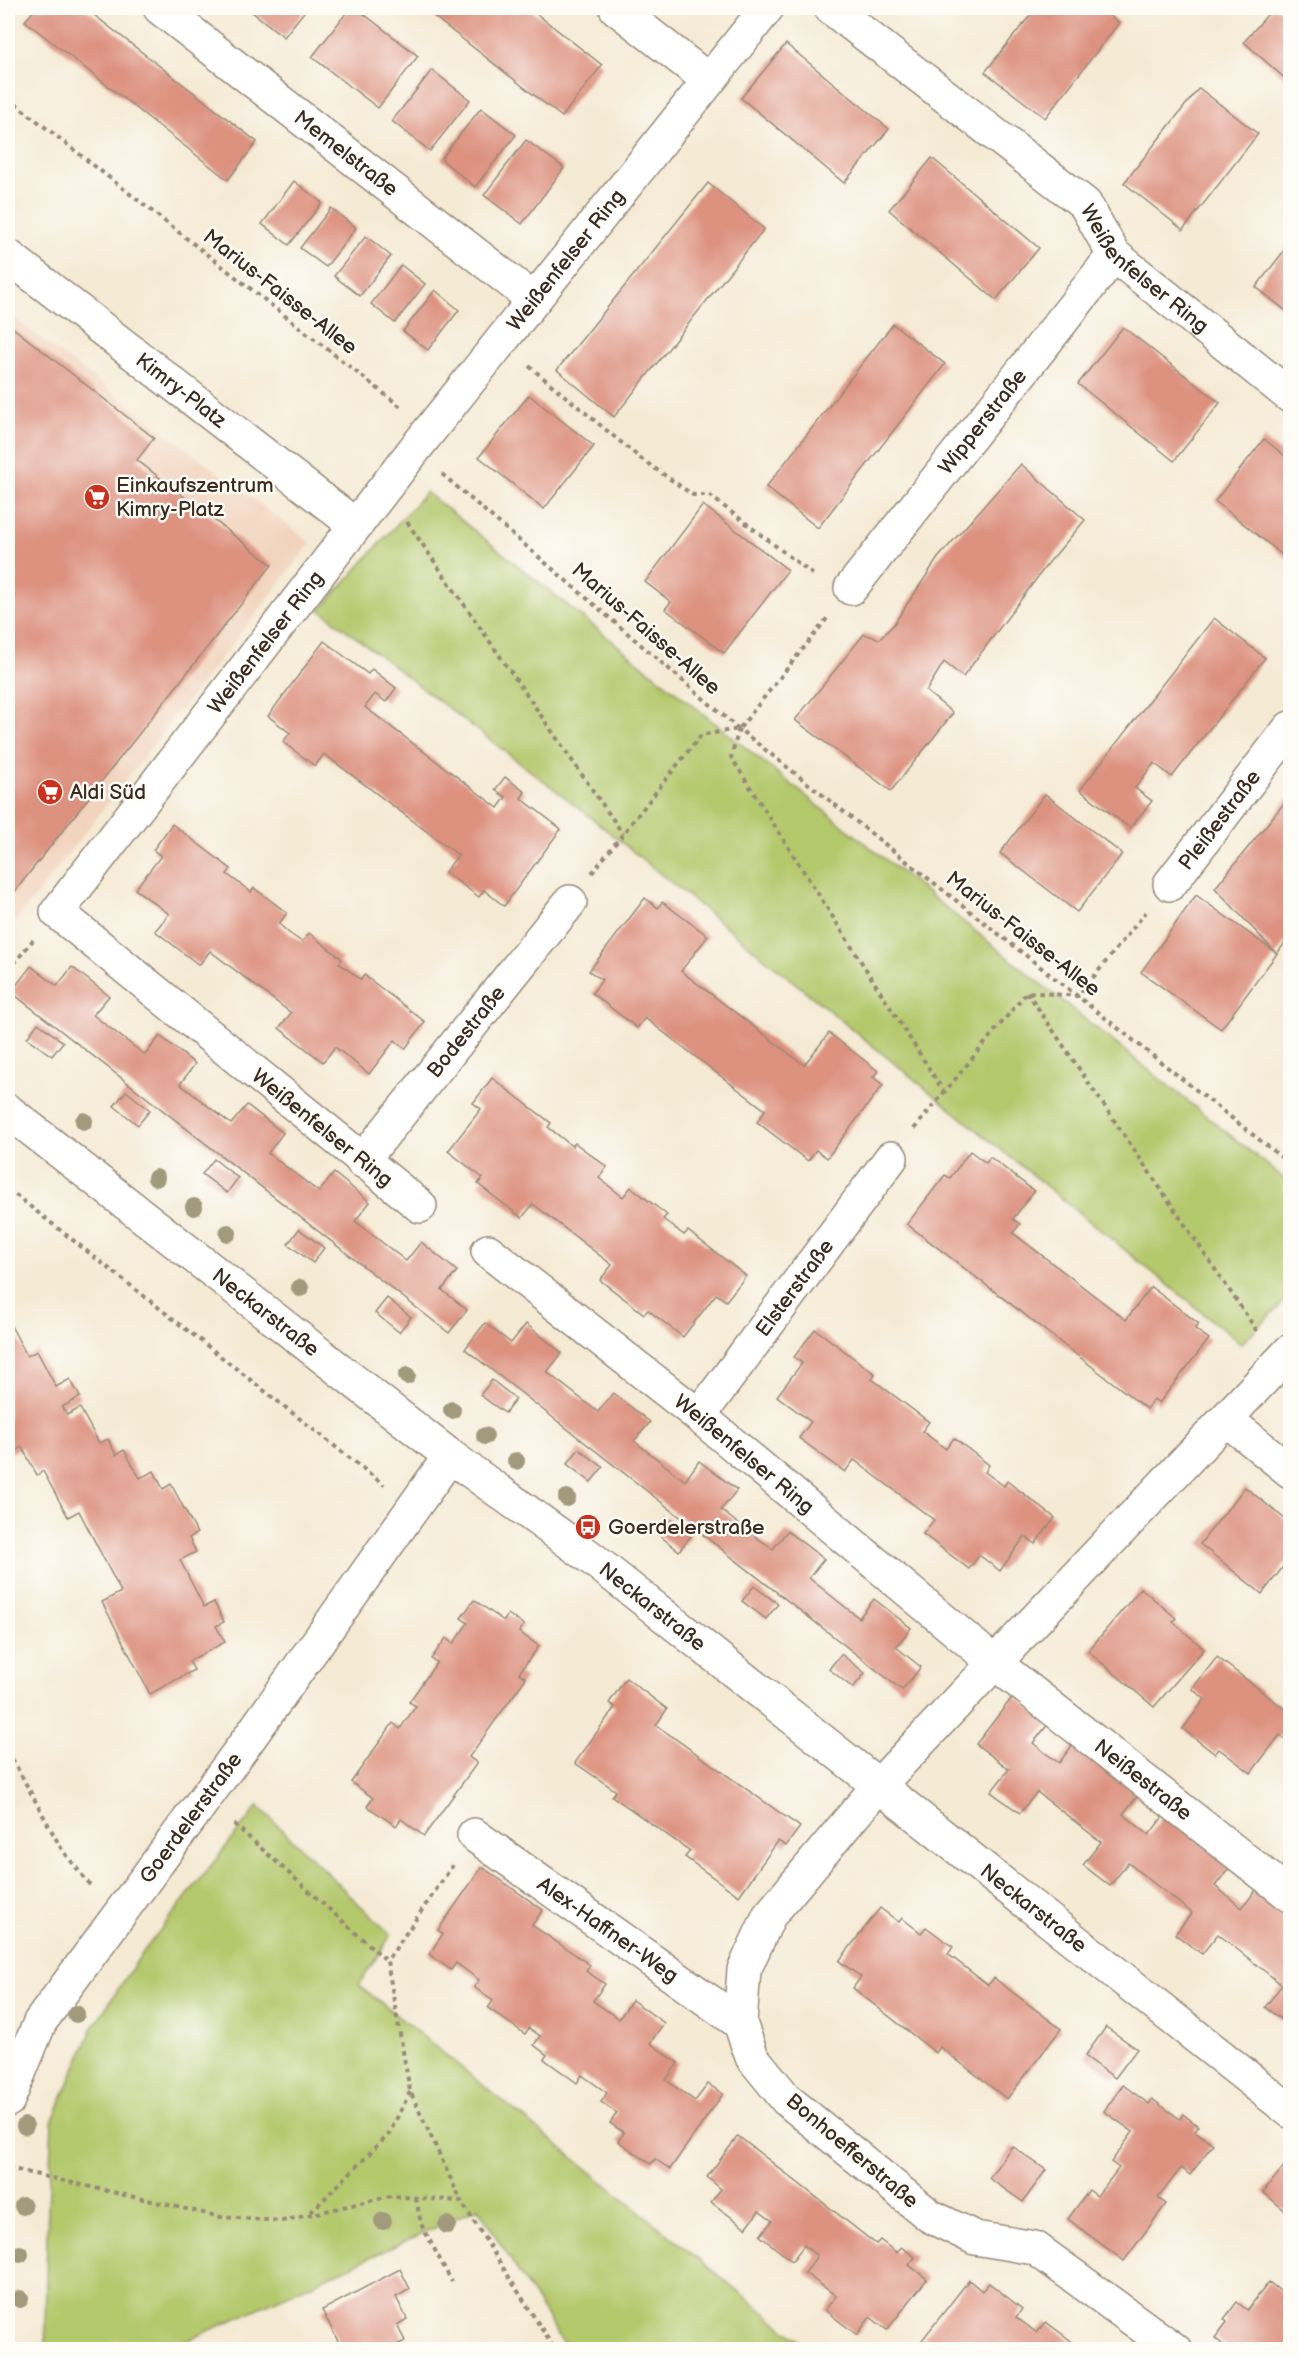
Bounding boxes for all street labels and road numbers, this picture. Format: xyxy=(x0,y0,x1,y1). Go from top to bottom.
street label: Memelstraße xyxy=(289,105,403,202)
street label: Weißenfelser Ring xyxy=(501,184,630,336)
street label: Weißenfelser Ring xyxy=(1075,200,1214,338)
street label: Marius-Faisse-Allee xyxy=(198,224,362,360)
street label: Kimry-Platz xyxy=(131,347,232,434)
street label: Wipperstraße xyxy=(933,364,1032,479)
street label: Marius-Faisse-Allee xyxy=(567,558,725,700)
street label: Weißenfelser Ring xyxy=(202,566,329,719)
street label: Pleißestraße xyxy=(1173,765,1266,875)
street label: Marius-Faisse-Allee xyxy=(941,866,1105,1002)
street label: Bodestraße xyxy=(421,981,510,1083)
street label: Weißenfelser Ring xyxy=(246,1063,398,1193)
street label: Elsterstraße xyxy=(750,1234,839,1341)
street label: Neckarstraße xyxy=(207,1263,324,1362)
street label: Weißenfelser Ring xyxy=(669,1389,819,1519)
street label: Neckarstraße xyxy=(594,1557,711,1656)
street label: Neißestraße xyxy=(1089,1734,1197,1826)
street label: Goerdelerstraße xyxy=(134,1747,247,1888)
street label: Neckarstraße xyxy=(975,1858,1092,1958)
street label: Alex-Haffner-Weg xyxy=(533,1871,683,1988)
street label: Bonhoefferstraße xyxy=(781,2088,923,2214)

